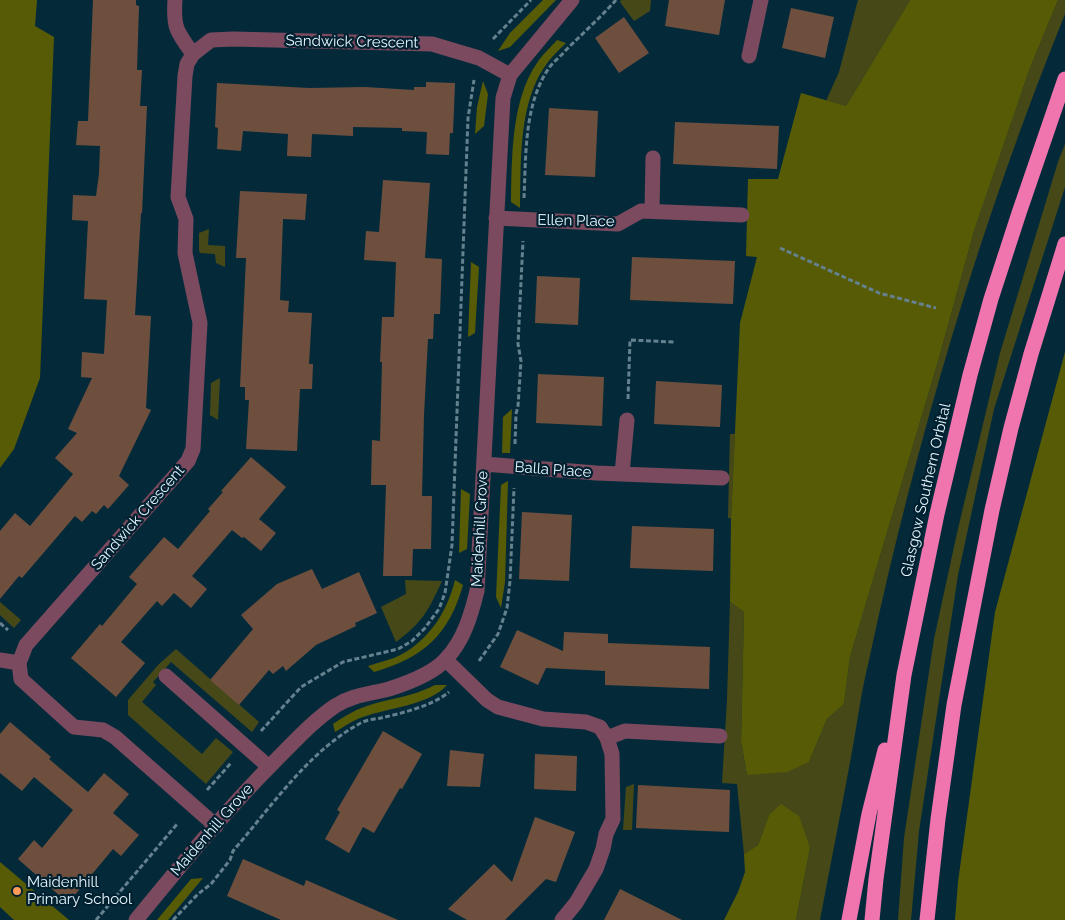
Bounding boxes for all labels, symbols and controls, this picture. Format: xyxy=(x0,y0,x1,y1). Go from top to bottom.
street label: Sandwick Crescent xyxy=(285,32,419,52)
street label: Ellen Place xyxy=(537,211,615,231)
street label: Glasgow Southern Orbital xyxy=(897,401,955,579)
street label: Balla Place xyxy=(514,458,592,482)
street label: Sandwick Crescent xyxy=(88,462,188,574)
street label: Maidenhill Grove xyxy=(468,470,492,588)
street label: Maidenhill Grove xyxy=(167,780,257,880)
place label: Maidenhill Primary School xyxy=(27,873,132,908)
marker: Maidenhill Primary School xyxy=(11,885,23,897)

